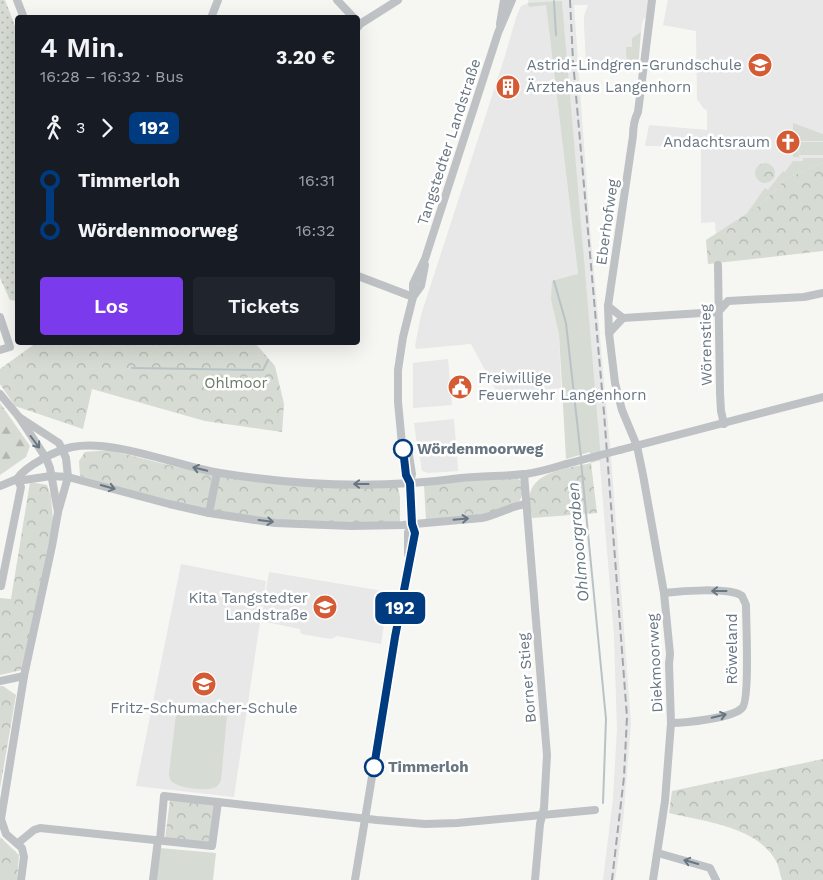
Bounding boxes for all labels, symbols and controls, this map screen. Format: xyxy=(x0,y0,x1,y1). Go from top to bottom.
text: 4 Min. xyxy=(40,31,124,64)
text: 3.20 € xyxy=(276,46,335,69)
school or university icon: Astrid-Lindgren-Grundschule xyxy=(747,52,773,78)
street label: Tangstedter Landstraße xyxy=(414,56,484,228)
place label: Astrid-Lindgren-Grundschule xyxy=(527,56,742,74)
text: 16:28 – 16:32 · Bus xyxy=(40,67,184,86)
building icon: Ärztehaus Langenhorn xyxy=(495,74,521,100)
place label: Ärztehaus Langenhorn xyxy=(526,78,691,96)
icon: walk xyxy=(40,114,68,142)
icon: forward xyxy=(93,114,121,142)
text: 192 xyxy=(139,117,169,138)
text: 3 xyxy=(76,118,85,137)
church icon: Andachtsraum xyxy=(775,129,801,155)
place label: Andachtsraum xyxy=(663,133,770,151)
text: Timmerloh xyxy=(78,169,180,192)
text: 16:31 xyxy=(299,171,335,190)
street label: Eberhofweg xyxy=(592,178,622,266)
text: Wördenmoorweg xyxy=(78,219,238,242)
text: 16:32 xyxy=(296,221,335,240)
button: Los xyxy=(40,277,183,335)
button: Tickets xyxy=(193,277,335,335)
street label: Wörenstieg xyxy=(696,304,716,386)
place label: Freiwillige Feuerwehr Langenhorn xyxy=(478,369,647,404)
park label: Ohlmoor xyxy=(204,374,268,392)
public building icon: Freiwillige Feuerwehr Langenhorn xyxy=(447,374,473,400)
one-way arrow xyxy=(30,435,40,449)
marker: Wördenmoorweg xyxy=(393,439,413,459)
place label: Wördenmoorweg xyxy=(417,440,544,458)
one-way arrow xyxy=(193,464,209,473)
one-way arrow xyxy=(354,479,370,489)
water label: Ohlmoorgraben xyxy=(563,481,593,603)
one-way arrow xyxy=(99,483,115,493)
one-way arrow xyxy=(453,515,469,524)
one-way arrow xyxy=(258,517,274,527)
one-way arrow xyxy=(711,586,728,596)
place label: Kita Tangstedter Landstraße xyxy=(188,589,308,624)
line badge: 192 xyxy=(371,592,429,624)
school or university icon: Kita Tangstedter Landstraße xyxy=(312,594,338,620)
text: 192 xyxy=(385,597,415,618)
street label: Diekmoorweg xyxy=(643,613,667,713)
street label: Röweland xyxy=(723,613,741,685)
street label: Borner Stieg xyxy=(514,632,540,724)
school or university icon: Fritz-Schumacher-Schule xyxy=(191,671,217,697)
place label: Fritz-Schumacher-Schule xyxy=(110,699,298,717)
one-way arrow xyxy=(711,711,727,720)
marker: Timmerloh xyxy=(364,757,384,777)
place label: Timmerloh xyxy=(388,758,469,776)
one-way arrow xyxy=(683,857,699,867)

